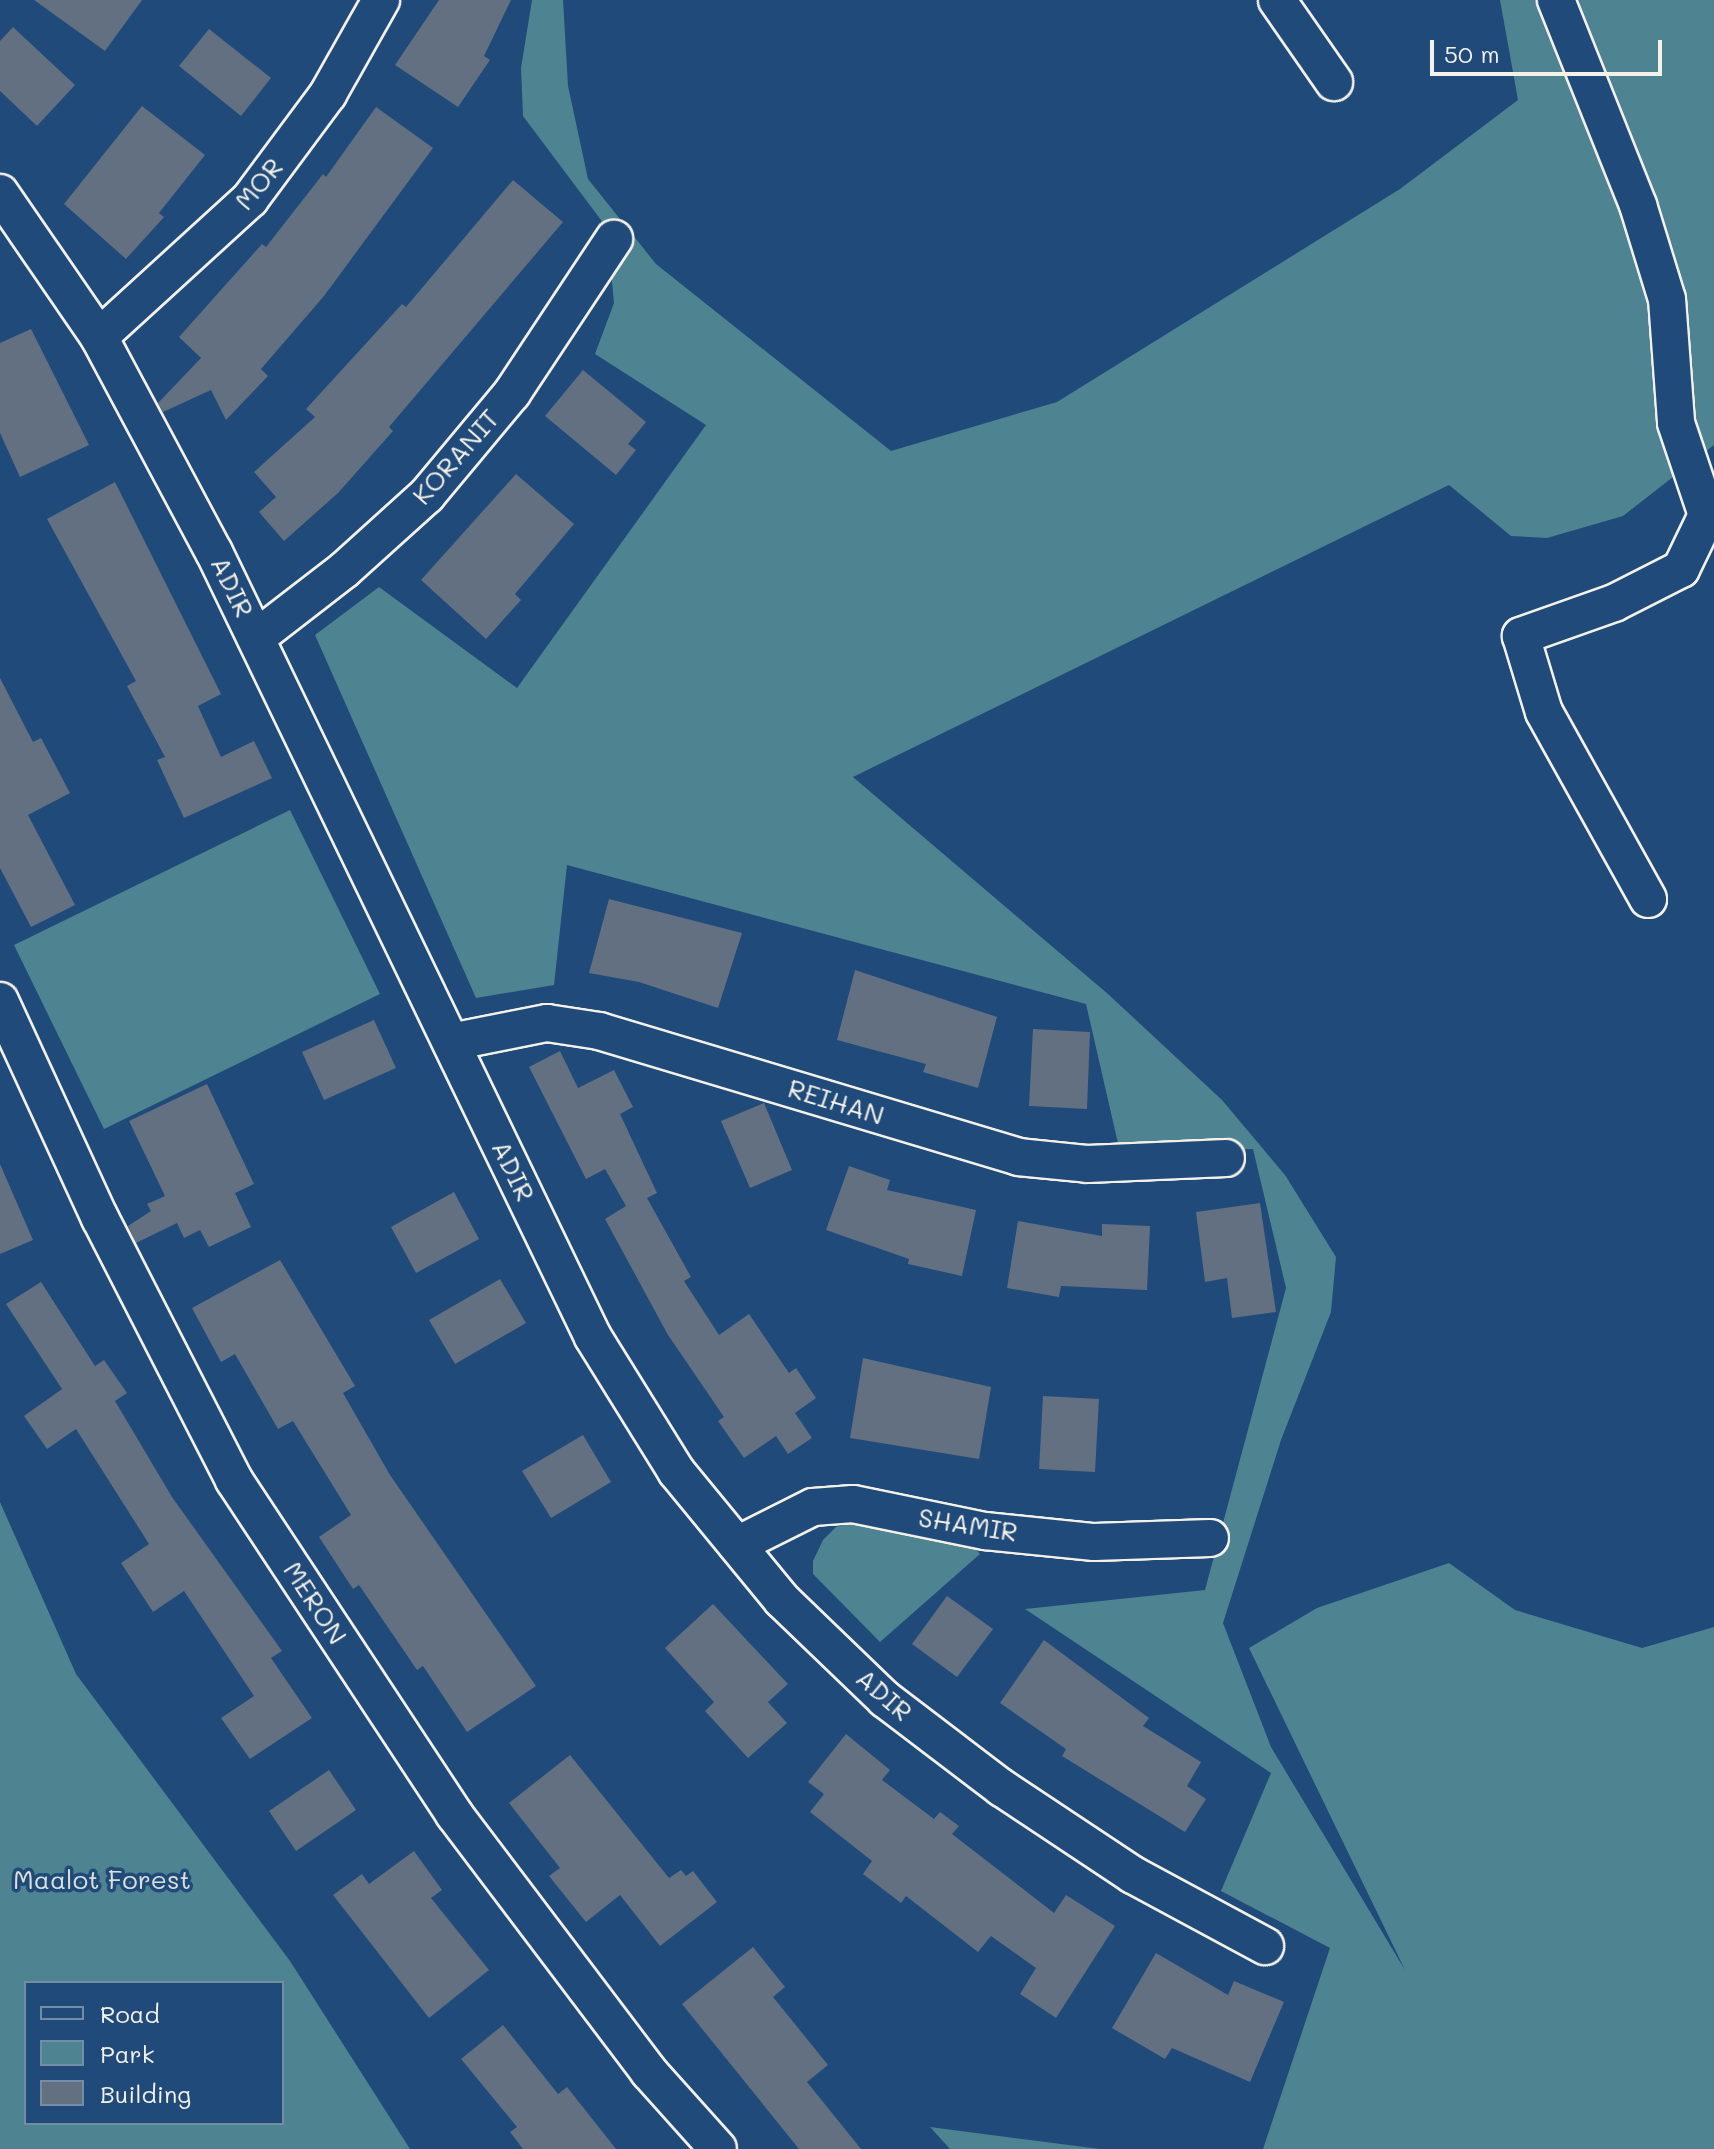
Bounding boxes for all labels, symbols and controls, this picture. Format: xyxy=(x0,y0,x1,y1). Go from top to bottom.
scale bar xyxy=(1434,24,1666,74)
text: 50 m xyxy=(1444,38,1500,69)
street label: MOR xyxy=(228,152,290,216)
street label: KORANIT xyxy=(406,403,506,511)
street label: ADIR xyxy=(204,551,260,623)
street label: REIHAN xyxy=(784,1073,888,1131)
street label: ADIR xyxy=(485,1135,541,1207)
street label: SHAMIR xyxy=(916,1502,1020,1548)
street label: MERON xyxy=(277,1556,353,1650)
street label: ADIR xyxy=(850,1662,918,1728)
park label: Maalot Forest xyxy=(13,1864,191,1896)
legend xyxy=(24,1981,284,2125)
text: Road xyxy=(100,1998,160,2029)
text: Park xyxy=(100,2038,154,2069)
text: Building xyxy=(100,2078,191,2109)

